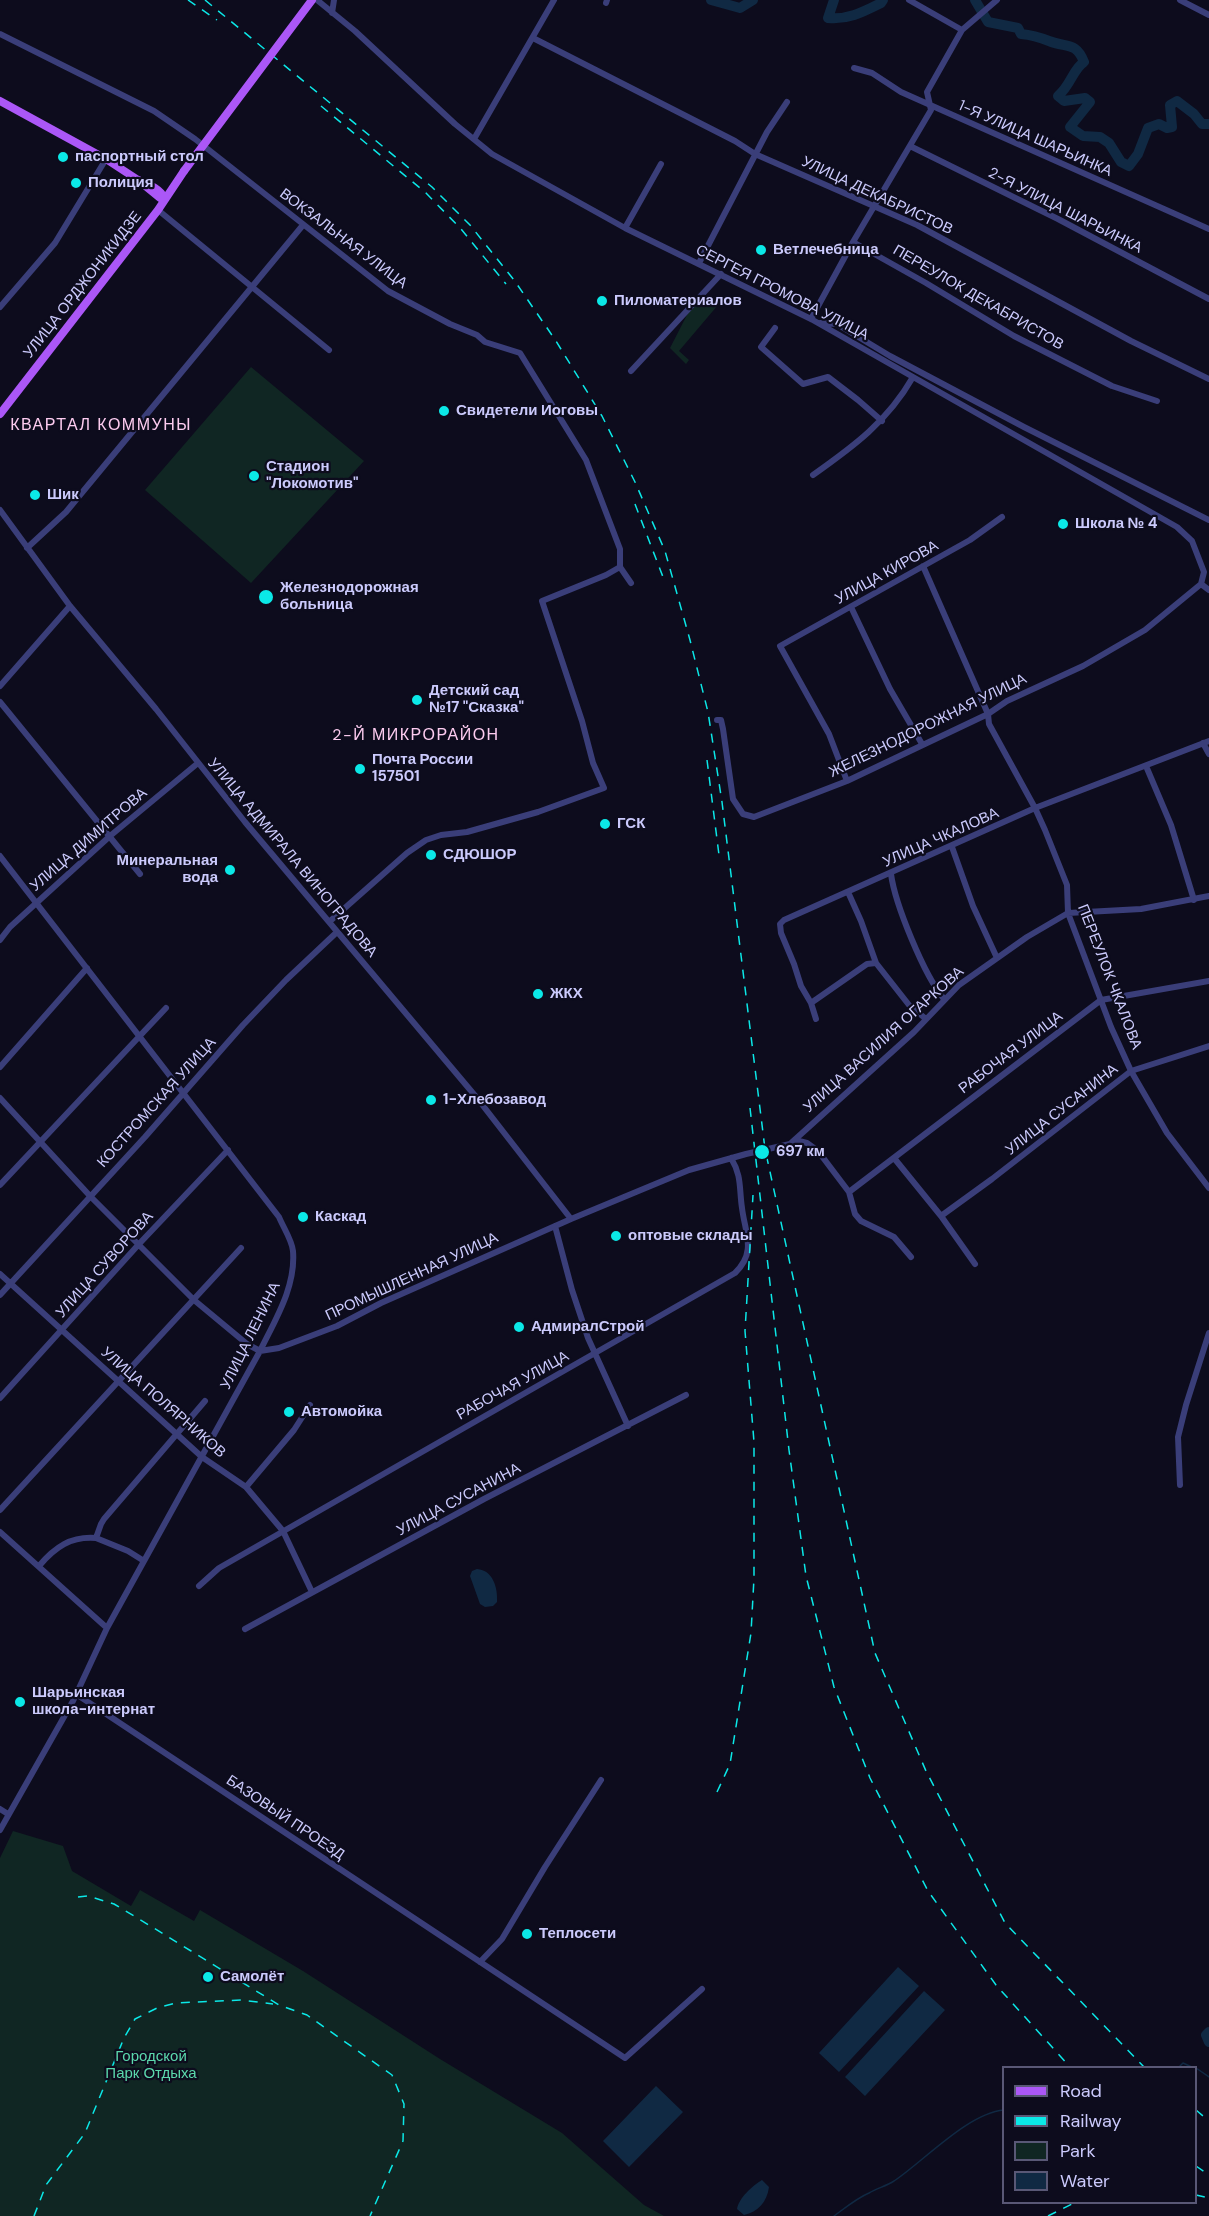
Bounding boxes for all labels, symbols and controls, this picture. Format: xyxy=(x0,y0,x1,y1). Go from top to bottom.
street label: 1-Я УЛИЦА ШАРЬИНКА xyxy=(955,97,1115,181)
place label: паспортный стол xyxy=(75,148,204,166)
marker: паспортный стол xyxy=(56,150,70,164)
street label: УЛИЦА ДЕКАБРИСТОВ xyxy=(799,153,955,239)
street label: 2-Я УЛИЦА ШАРЬИНКА xyxy=(985,164,1145,258)
place label: Полиция xyxy=(88,174,154,192)
marker: Полиция xyxy=(69,176,83,190)
street label: ВОКЗАЛЬНАЯ УЛИЦА xyxy=(276,185,410,293)
street label: УЛИЦА ОРДЖОНИКИДЗЕ xyxy=(20,208,146,362)
street label: СЕРГЕЯ ГРОМОВА УЛИЦА xyxy=(693,241,871,345)
place label: Ветлечебница xyxy=(773,241,879,259)
street label: ПЕРЕУЛОК ДЕКАБРИСТОВ xyxy=(889,242,1067,354)
marker: Ветлечебница xyxy=(754,243,768,257)
place label: Пиломатериалов xyxy=(614,292,742,310)
marker: Пиломатериалов xyxy=(595,294,609,308)
place label: Свидетели Иоговы xyxy=(456,402,598,420)
marker: Свидетели Иоговы xyxy=(437,404,451,418)
district label: КВАРТАЛ КОММУНЫ xyxy=(10,416,192,436)
place label: Стадион "Локомотив" xyxy=(266,458,358,493)
marker: Стадион "Локомотив" xyxy=(247,469,261,483)
place label: Шик xyxy=(47,486,79,504)
marker: Шик xyxy=(28,488,42,502)
place label: Школа № 4 xyxy=(1075,515,1158,533)
marker: Школа № 4 xyxy=(1056,517,1070,531)
street label: УЛИЦА КИРОВА xyxy=(832,537,942,609)
place label: Железнодорожная больница xyxy=(280,579,419,614)
marker: Железнодорожная больница xyxy=(257,588,275,606)
street label: ЖЕЛЕЗНОДОРОЖНАЯ УЛИЦА xyxy=(826,670,1030,782)
place label: Детский сад №17 "Сказка" xyxy=(429,682,524,717)
marker: Детский сад №17 "Сказка" xyxy=(410,693,424,707)
district label: 2-Й МИКРОРАЙОН xyxy=(332,726,500,746)
place label: Почта России 157501 xyxy=(372,751,473,786)
street label: УЛИЦА АДМИРАЛА ВИНОГРАДОВА xyxy=(203,755,381,961)
marker: Почта России 157501 xyxy=(353,762,367,776)
street label: УЛИЦА ДИМИТРОВА xyxy=(27,784,151,896)
street label: УЛИЦА ЧКАЛОВА xyxy=(880,804,1002,872)
place label: ГСК xyxy=(617,815,645,833)
marker: ГСК xyxy=(598,817,612,831)
place label: СДЮШОР xyxy=(443,846,517,864)
marker: СДЮШОР xyxy=(424,848,438,862)
place label: Минеральная вода xyxy=(116,852,218,887)
marker: Минеральная вода xyxy=(223,863,237,877)
street label: ПЕРЕУЛОК ЧКАЛОВА xyxy=(1073,902,1145,1052)
street label: УЛИЦА ВАСИЛИЯ ОГАРКОВА xyxy=(800,963,968,1117)
place label: ЖКХ xyxy=(550,985,583,1003)
marker: ЖКХ xyxy=(531,987,545,1001)
street label: РАБОЧАЯ УЛИЦА xyxy=(955,1008,1067,1098)
street label: КОСТРОМСКАЯ УЛИЦА xyxy=(94,1034,220,1172)
street label: УЛИЦА СУСАНИНА xyxy=(1002,1061,1122,1159)
place label: 1-Хлебозавод xyxy=(443,1091,546,1109)
marker: 1-Хлебозавод xyxy=(424,1093,438,1107)
marker: 697 км xyxy=(753,1143,771,1161)
place label: 697 км xyxy=(776,1143,825,1161)
street label: УЛИЦА СУВОРОВА xyxy=(53,1208,157,1322)
place label: Каскад xyxy=(315,1208,366,1226)
marker: Каскад xyxy=(296,1210,310,1224)
place label: оптовые склады xyxy=(628,1227,753,1245)
street label: ПРОМЫШЛЕННАЯ УЛИЦА xyxy=(323,1229,501,1325)
marker: оптовые склады xyxy=(609,1229,623,1243)
street label: УЛИЦА ЛЕНИНА xyxy=(217,1279,285,1393)
place label: АдмиралСтрой xyxy=(531,1318,644,1336)
marker: АдмиралСтрой xyxy=(512,1320,526,1334)
street label: УЛИЦА ПОЛЯРНИКОВ xyxy=(97,1344,229,1462)
street label: РАБОЧАЯ УЛИЦА xyxy=(454,1348,572,1424)
place label: Автомойка xyxy=(301,1403,382,1421)
marker: Автомойка xyxy=(282,1405,296,1419)
street label: УЛИЦА СУСАНИНА xyxy=(394,1460,524,1540)
place label: Шарьинская школа-интернат xyxy=(32,1684,155,1719)
marker: Шарьинская школа-интернат xyxy=(13,1695,27,1709)
street label: БАЗОВЫЙ ПРОЕЗД xyxy=(222,1772,348,1864)
place label: Теплосети xyxy=(539,1925,616,1943)
marker: Теплосети xyxy=(520,1927,534,1941)
place label: Самолёт xyxy=(220,1968,284,1986)
marker: Самолёт xyxy=(201,1970,215,1984)
park label: Городской Парк Отдыха xyxy=(105,2048,197,2083)
legend xyxy=(1002,2066,1197,2204)
text: Road xyxy=(1060,2079,1102,2103)
text: Railway xyxy=(1060,2109,1122,2133)
text: Park xyxy=(1060,2139,1096,2163)
text: Water xyxy=(1060,2169,1110,2193)

